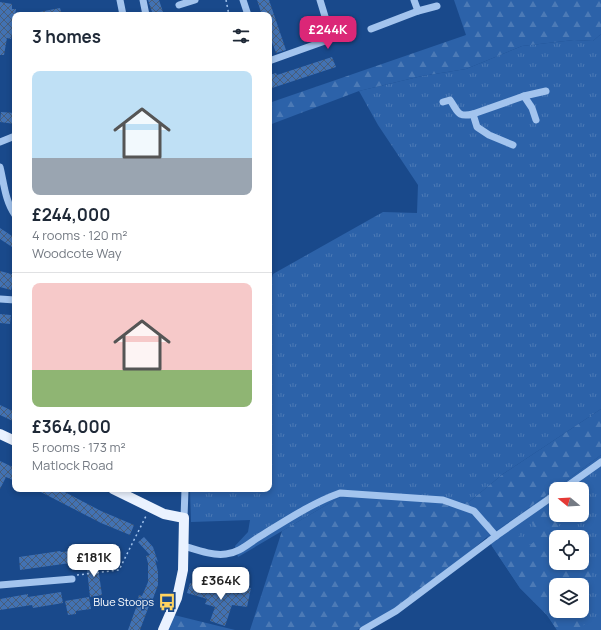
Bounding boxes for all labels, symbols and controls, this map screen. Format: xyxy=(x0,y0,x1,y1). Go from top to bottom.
pin: £244K xyxy=(300,16,356,50)
text: £244K xyxy=(309,20,347,38)
text: 3 homes xyxy=(32,25,101,48)
icon: filters xyxy=(230,25,252,47)
icon: home xyxy=(106,97,178,169)
text: £244,000 xyxy=(32,203,110,226)
text: 4 rooms · 120 m² xyxy=(32,226,127,244)
text: Woodcote Way xyxy=(32,244,122,262)
icon: home xyxy=(106,309,178,381)
text: £364,000 xyxy=(32,415,111,438)
text: 5 rooms · 173 m² xyxy=(32,438,126,456)
text: Matlock Road xyxy=(32,456,113,474)
north arrow xyxy=(549,482,589,522)
map controls xyxy=(549,482,589,618)
button: locate xyxy=(549,530,589,570)
pin: £181K xyxy=(66,544,122,578)
text: £181K xyxy=(76,548,112,566)
pin: £364K xyxy=(193,567,249,601)
text: £364K xyxy=(201,571,241,589)
button: layers xyxy=(549,578,589,618)
bus stop icon: Blue Stoops xyxy=(157,592,177,612)
place label: Blue Stoops xyxy=(93,594,154,609)

